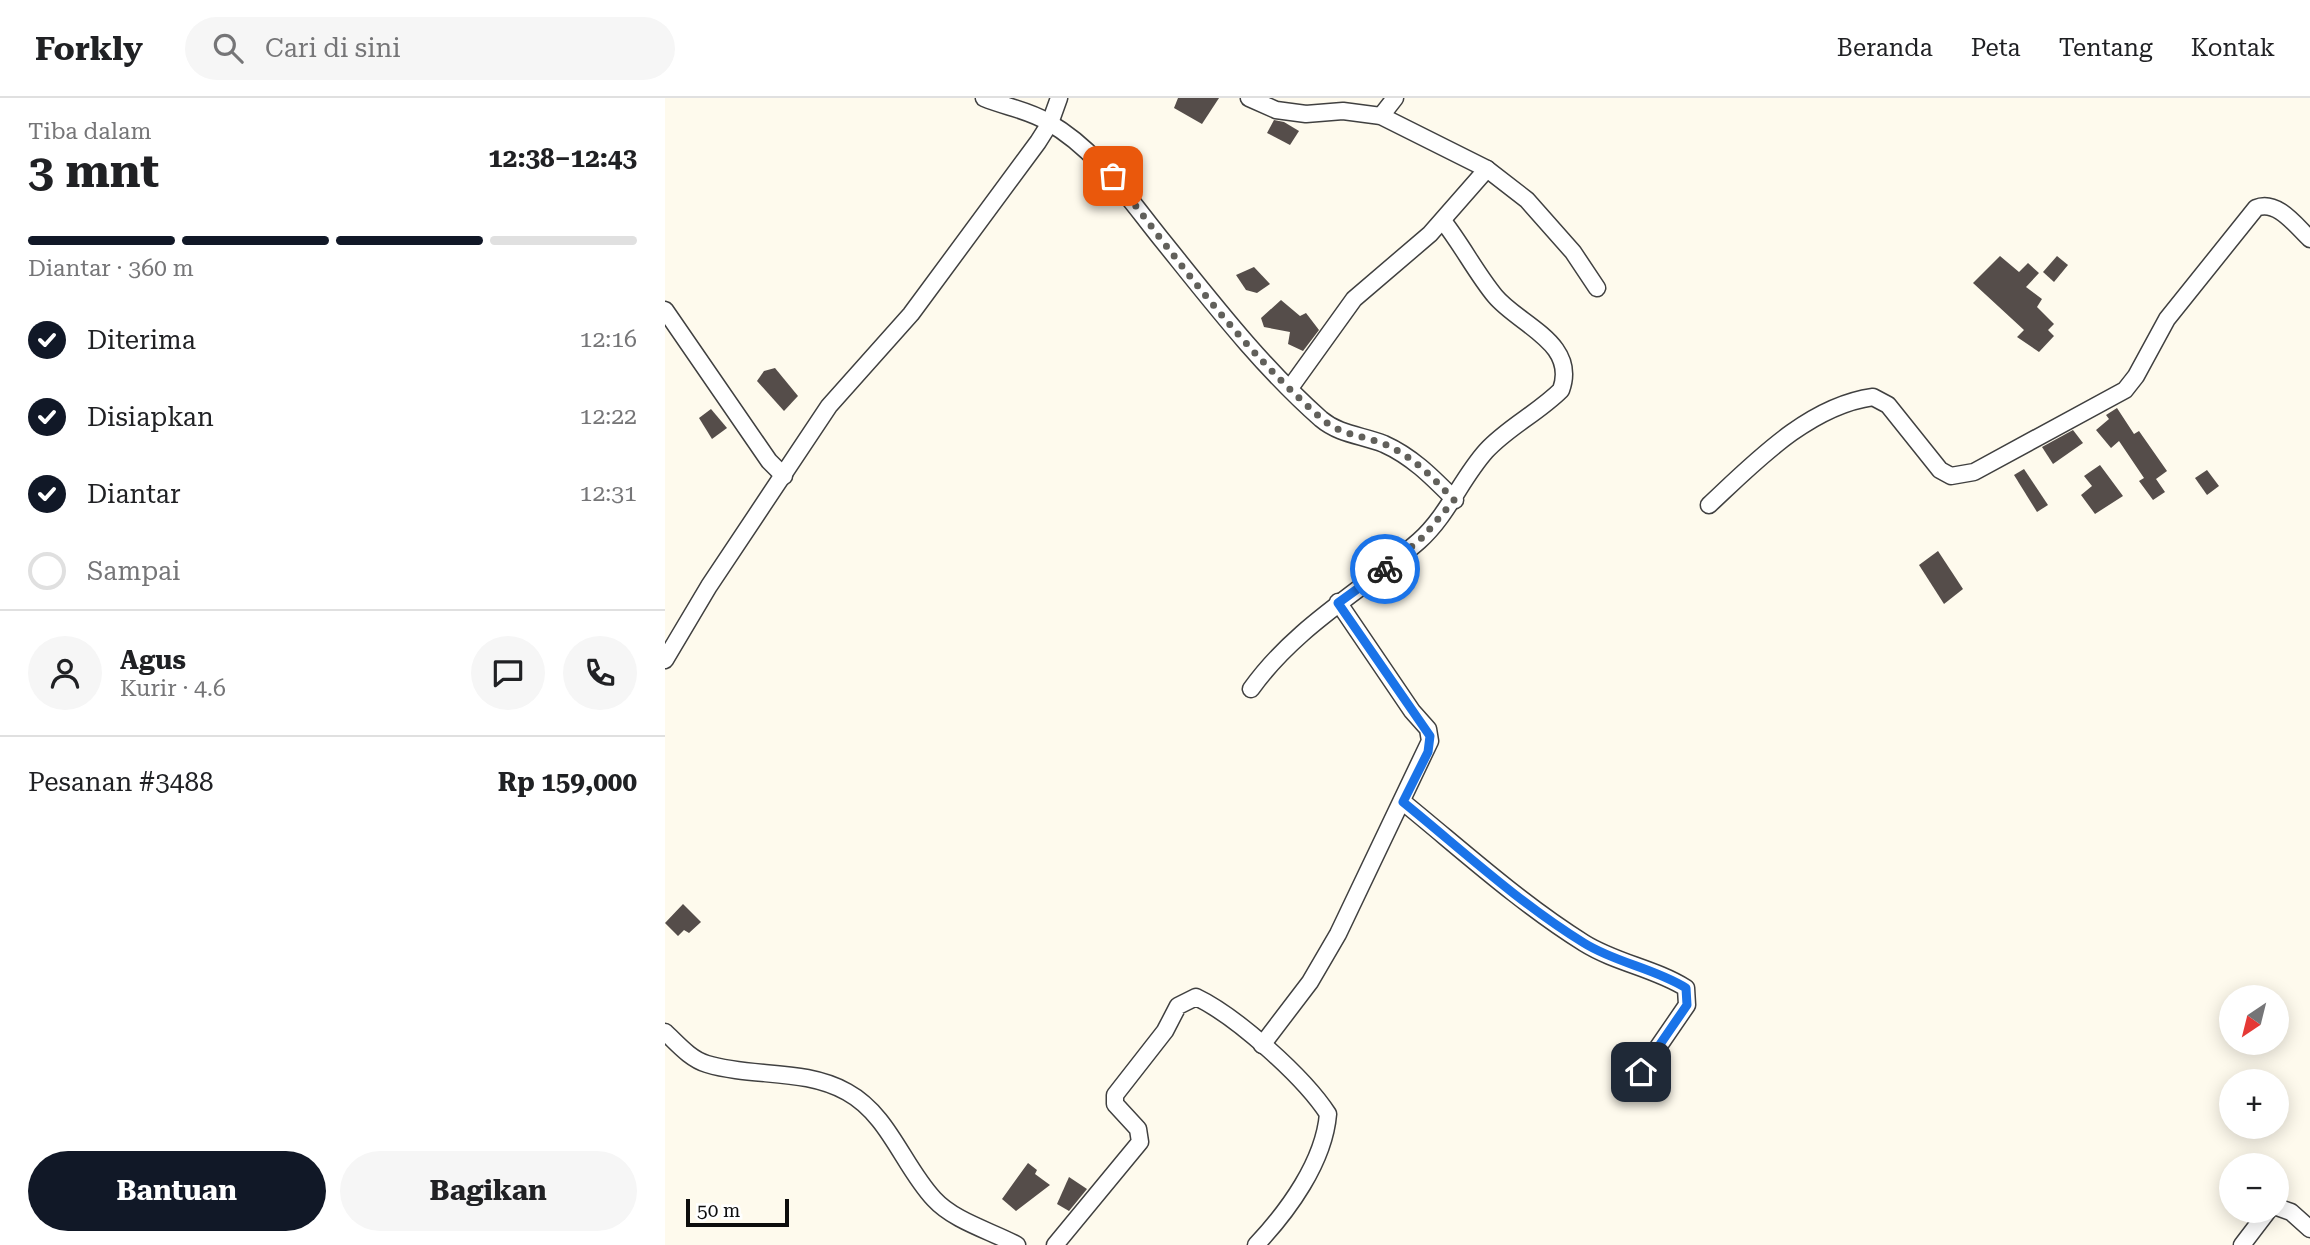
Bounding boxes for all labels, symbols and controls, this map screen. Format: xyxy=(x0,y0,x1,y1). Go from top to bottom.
search box xyxy=(185,17,675,80)
text: Forkly xyxy=(35,29,143,68)
icon: search xyxy=(209,29,247,67)
text: Cari di sini xyxy=(265,33,401,63)
text: Beranda xyxy=(1837,34,1933,62)
text: Peta xyxy=(1971,34,2021,62)
text: Tentang xyxy=(2059,34,2153,62)
text: Kontak xyxy=(2191,34,2275,62)
text: Tiba dalam xyxy=(28,118,151,145)
text: 12:38–12:43 xyxy=(488,143,637,173)
text: 3 mnt xyxy=(28,144,159,198)
pin xyxy=(1083,146,1143,206)
icon: bag xyxy=(1094,157,1132,195)
text: Diantar · 360 m xyxy=(28,255,194,282)
icon: check xyxy=(28,321,66,359)
text: Diterima xyxy=(87,325,196,355)
text: 12:16 xyxy=(580,326,637,353)
icon: check xyxy=(28,398,66,436)
text: Disiapkan xyxy=(87,402,214,432)
text: 12:22 xyxy=(580,403,637,430)
icon: check xyxy=(28,475,66,513)
text: Diantar xyxy=(87,479,181,509)
text: 12:31 xyxy=(580,480,637,507)
courier xyxy=(1350,534,1420,604)
icon: bike xyxy=(1366,550,1404,588)
text: Sampai xyxy=(87,556,180,586)
button: person xyxy=(28,636,102,710)
button: chat xyxy=(471,636,545,710)
button: phone xyxy=(563,636,637,710)
text: Agus xyxy=(120,645,186,675)
text: Kurir · 4.6 xyxy=(120,675,226,702)
text: Pesanan #3488 xyxy=(28,767,214,797)
text: Rp 159,000 xyxy=(498,767,637,797)
north arrow xyxy=(2219,985,2289,1055)
map controls xyxy=(2219,985,2289,1223)
pin xyxy=(1611,1042,1671,1102)
icon: home xyxy=(1622,1053,1660,1091)
button: + xyxy=(2219,1069,2289,1139)
button: Bantuan xyxy=(28,1151,326,1231)
button: Bagikan xyxy=(340,1151,637,1231)
button: − xyxy=(2219,1153,2289,1223)
scale bar xyxy=(686,1196,789,1228)
text: 50 m xyxy=(697,1199,740,1222)

